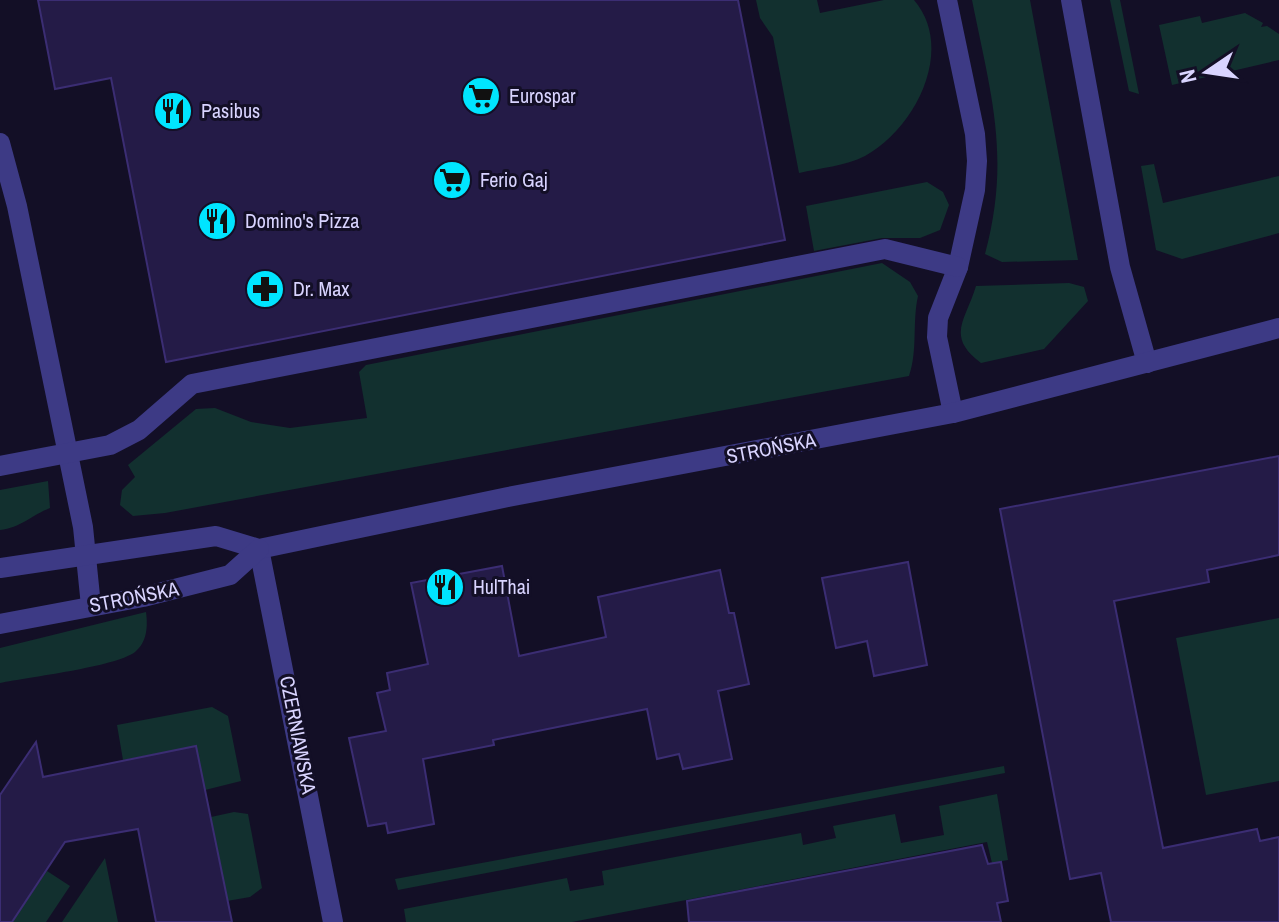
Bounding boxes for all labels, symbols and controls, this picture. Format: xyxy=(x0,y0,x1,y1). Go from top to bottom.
north arrow xyxy=(1167,32,1247,112)
text: N xyxy=(1171,67,1204,86)
supermarket icon: Eurospar xyxy=(460,75,502,117)
place label: Eurospar xyxy=(509,82,576,109)
restaurant icon: Pasibus xyxy=(152,90,194,132)
place label: Pasibus xyxy=(201,97,260,124)
supermarket icon: Ferio Gaj xyxy=(431,159,473,201)
place label: Ferio Gaj xyxy=(480,166,548,193)
restaurant icon: Domino's Pizza xyxy=(196,200,238,242)
place label: Domino's Pizza xyxy=(245,207,359,234)
pharmacy icon: Dr. Max xyxy=(244,268,286,310)
place label: Dr. Max xyxy=(293,275,350,302)
street label: STROŃSKA xyxy=(724,426,818,469)
restaurant icon: HulThai xyxy=(424,566,466,608)
place label: HulThai xyxy=(473,573,530,600)
street label: STROŃSKA xyxy=(87,575,181,618)
street label: CZERNIAWSKA xyxy=(274,674,323,796)

